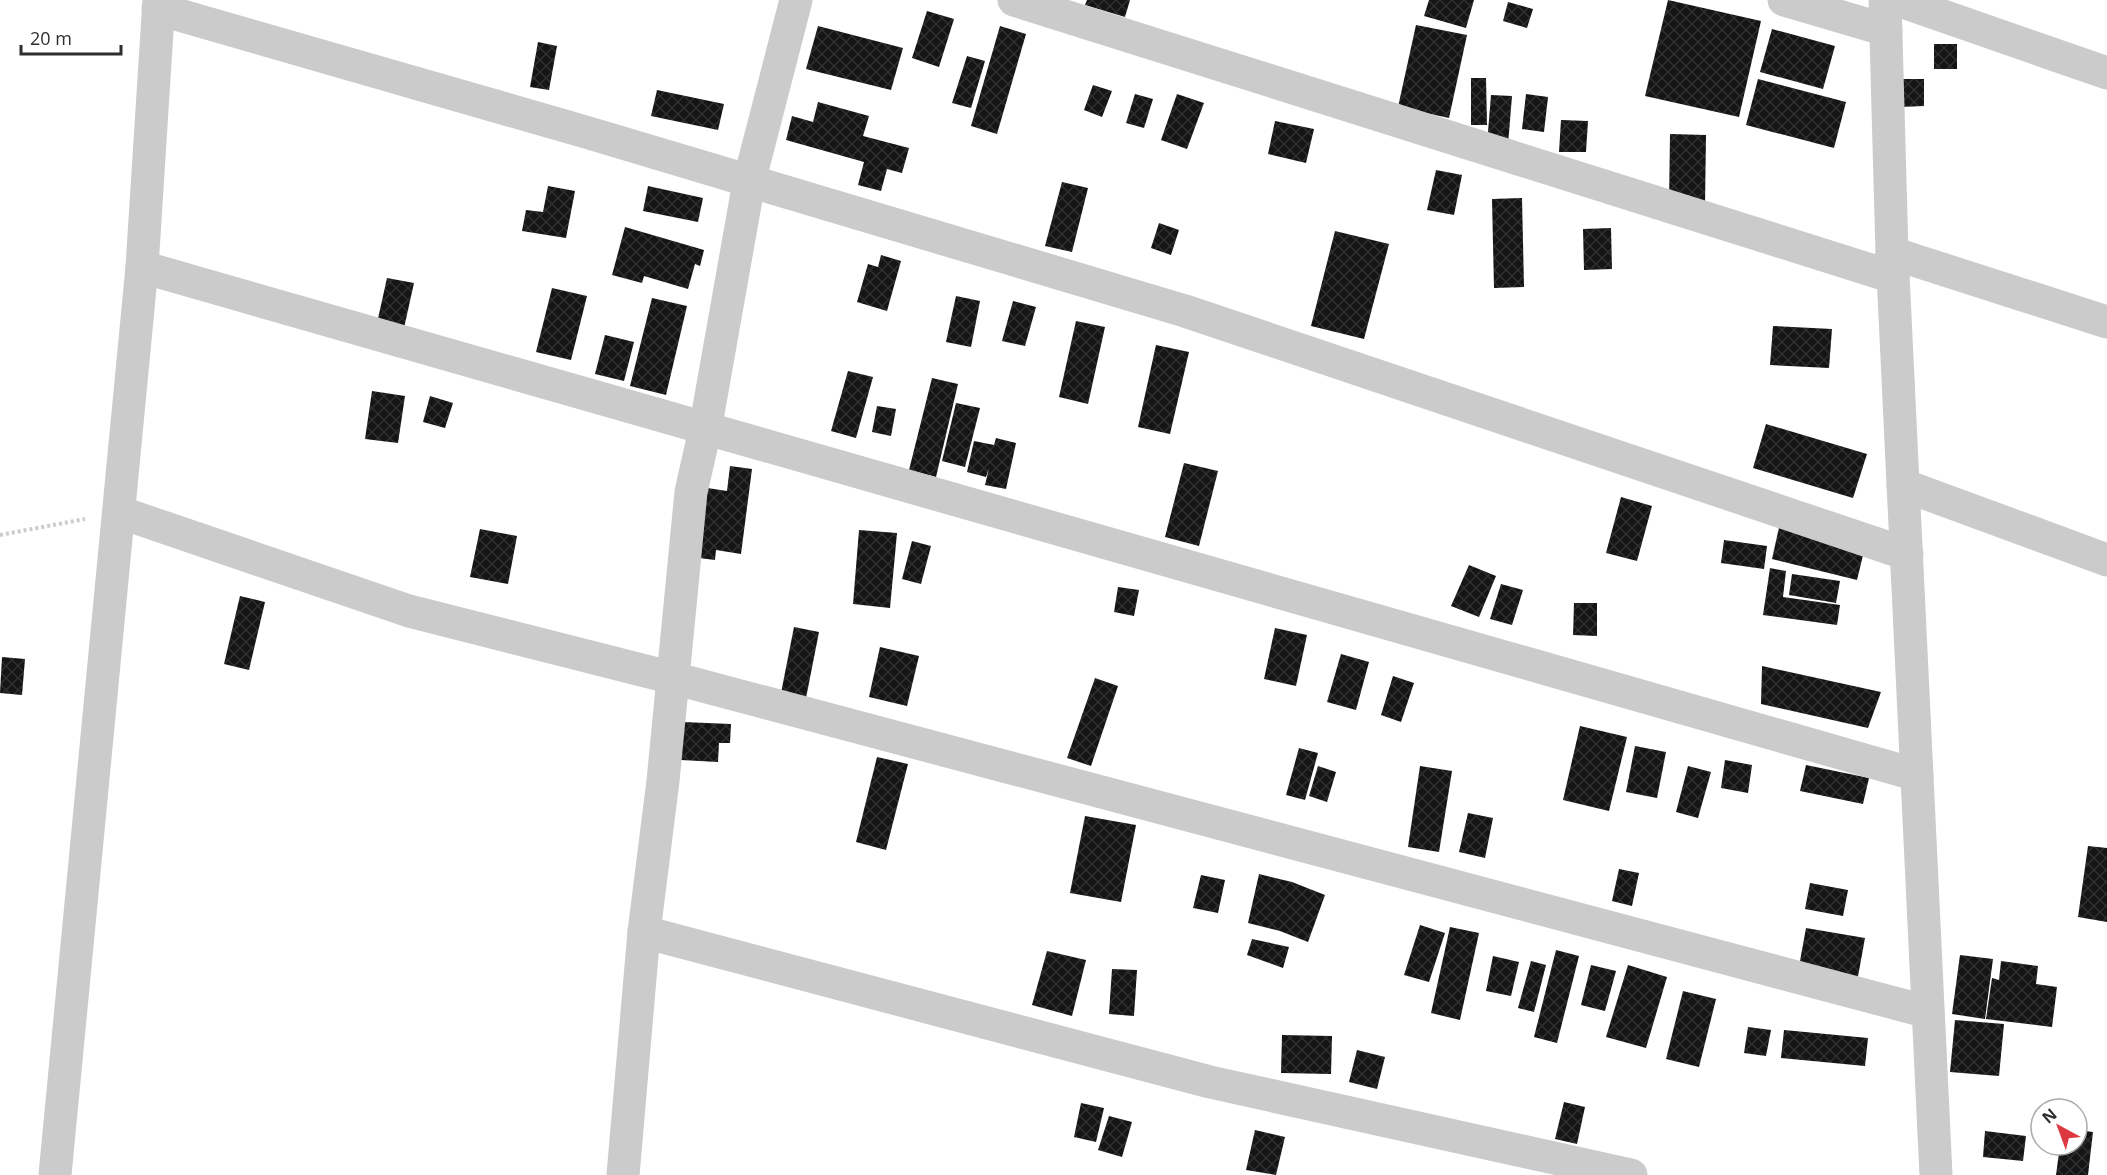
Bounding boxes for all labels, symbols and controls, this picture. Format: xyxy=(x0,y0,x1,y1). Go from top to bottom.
scale bar xyxy=(21,18,122,56)
text: 20 m xyxy=(30,26,72,50)
north arrow xyxy=(2029,1097,2089,1157)
text: N xyxy=(2037,1103,2061,1128)

